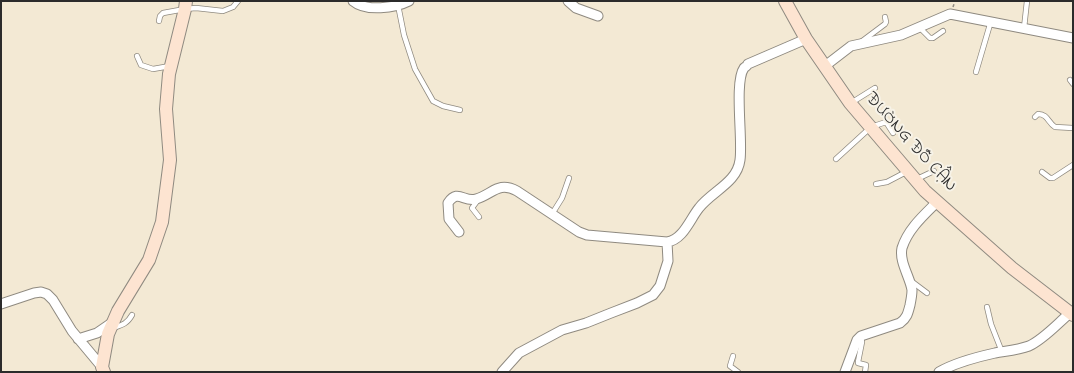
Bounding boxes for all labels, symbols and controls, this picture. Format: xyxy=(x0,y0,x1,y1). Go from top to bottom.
street label: ĐƯỜNG ĐỖ CẬN xyxy=(860,89,960,197)

